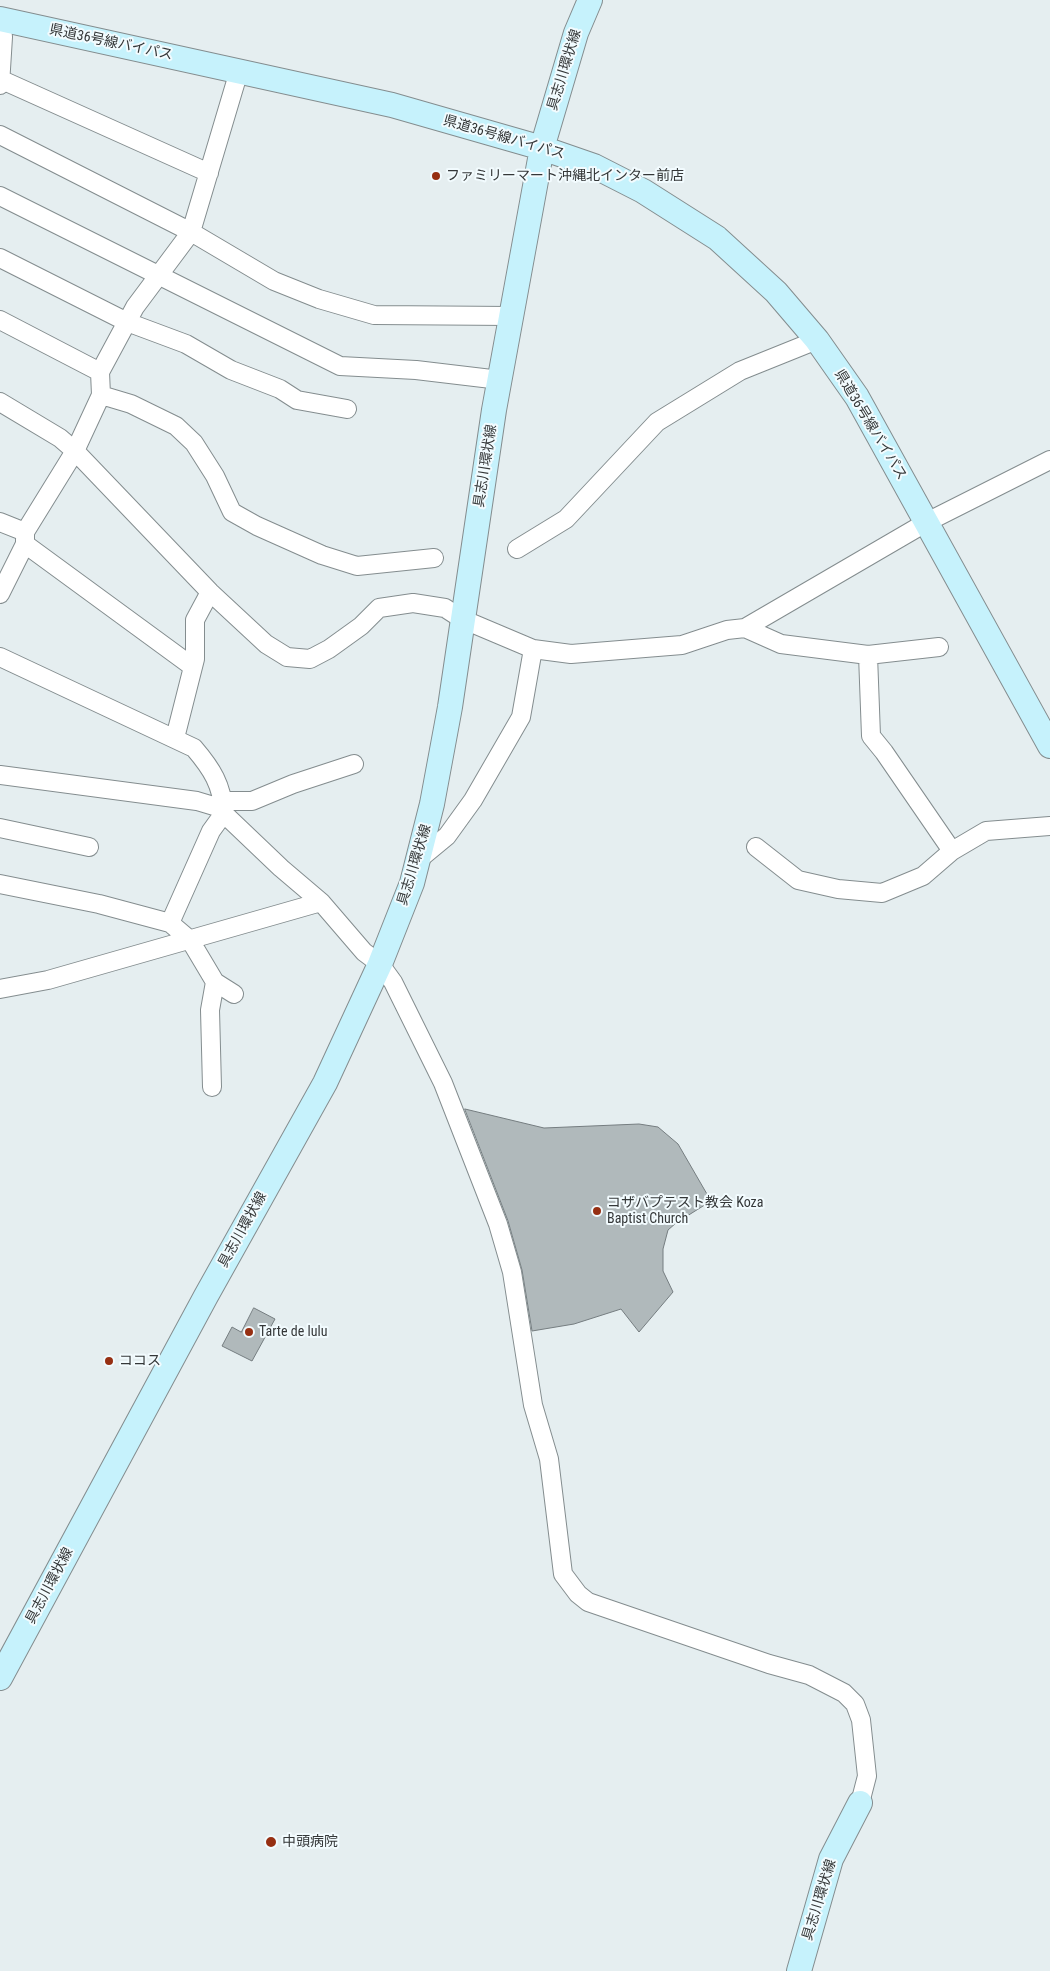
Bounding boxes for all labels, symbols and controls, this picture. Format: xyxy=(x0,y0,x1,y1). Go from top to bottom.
street label: 県道36号線バイパス xyxy=(48,22,174,64)
street label: 具志川環状線 xyxy=(545,27,585,113)
street label: 県道36号線バイパス xyxy=(441,113,567,163)
place label: ファミリーマート沖縄北インター前店 xyxy=(446,168,684,184)
marker: ファミリーマート沖縄北インター前店 xyxy=(430,170,442,182)
street label: 県道36号線バイパス xyxy=(830,367,910,483)
street label: 具志川環状線 xyxy=(471,423,501,509)
street label: 具志川環状線 xyxy=(395,822,435,908)
street label: 具志川環状線 xyxy=(215,1189,271,1271)
place label: コザバプテスト教会 Koza Baptist Church xyxy=(607,1195,763,1228)
marker: コザバプテスト教会 Koza Baptist Church xyxy=(591,1205,603,1217)
place label: Tarte de lulu xyxy=(259,1324,327,1340)
marker: Tarte de lulu xyxy=(243,1326,255,1338)
place label: ココス xyxy=(119,1353,161,1369)
marker: ココス xyxy=(103,1355,115,1367)
street label: 具志川環状線 xyxy=(23,1545,77,1627)
place label: 中頭病院 xyxy=(282,1834,338,1850)
marker: 中頭病院 xyxy=(264,1835,278,1849)
street label: 具志川環状線 xyxy=(800,1857,840,1943)

